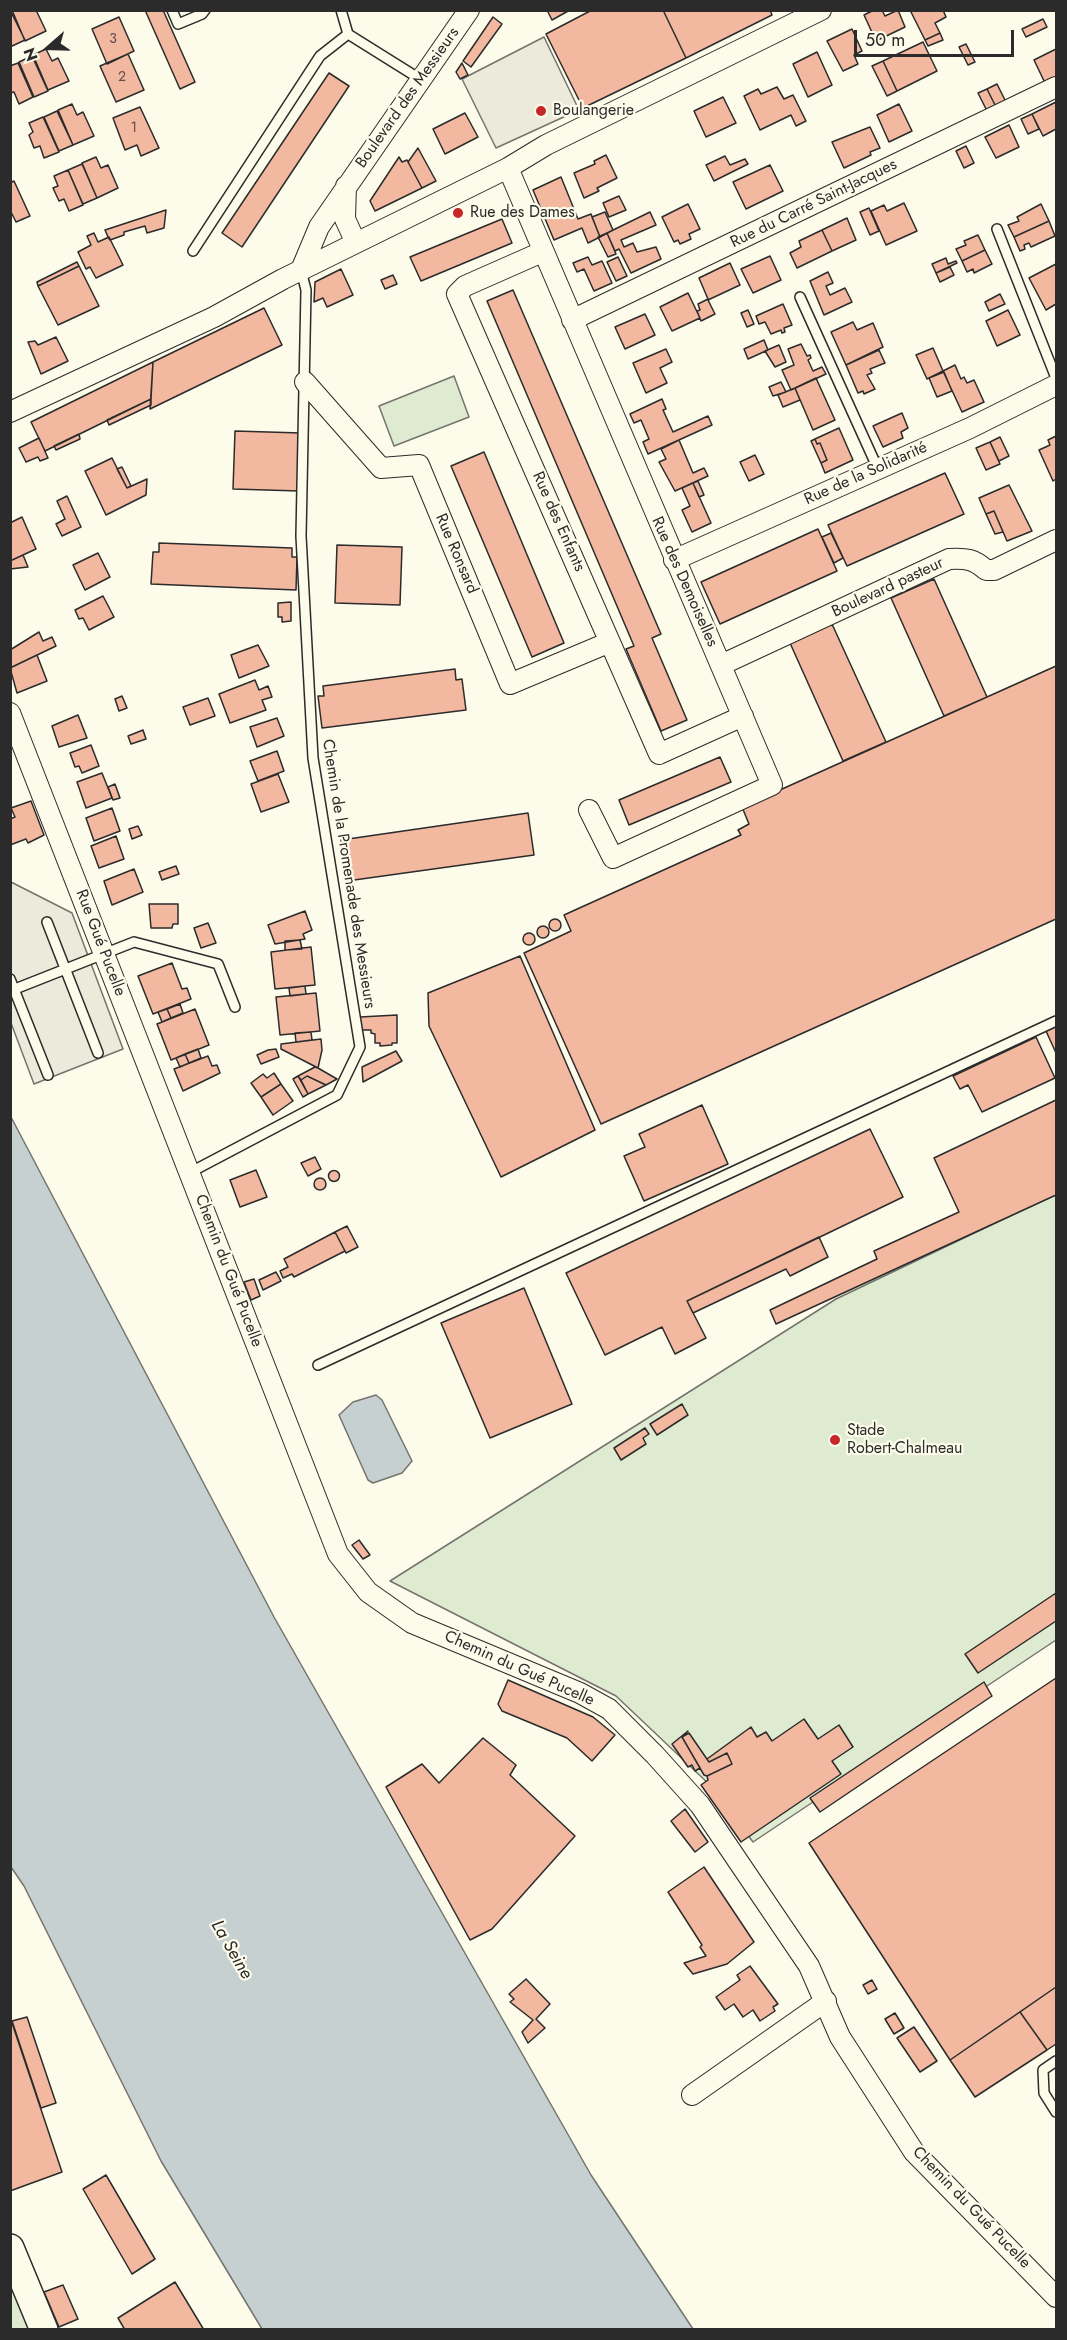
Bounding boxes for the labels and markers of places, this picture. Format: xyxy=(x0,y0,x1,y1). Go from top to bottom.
place label: Boulangerie xyxy=(553,101,634,121)
marker: Boulangerie xyxy=(534,104,548,118)
place label: Rue des Dames xyxy=(470,203,575,223)
marker: Rue des Dames xyxy=(451,206,465,220)
place label: Stade Robert-Chalmeau xyxy=(847,1421,962,1459)
marker: Stade Robert-Chalmeau xyxy=(828,1433,842,1447)

